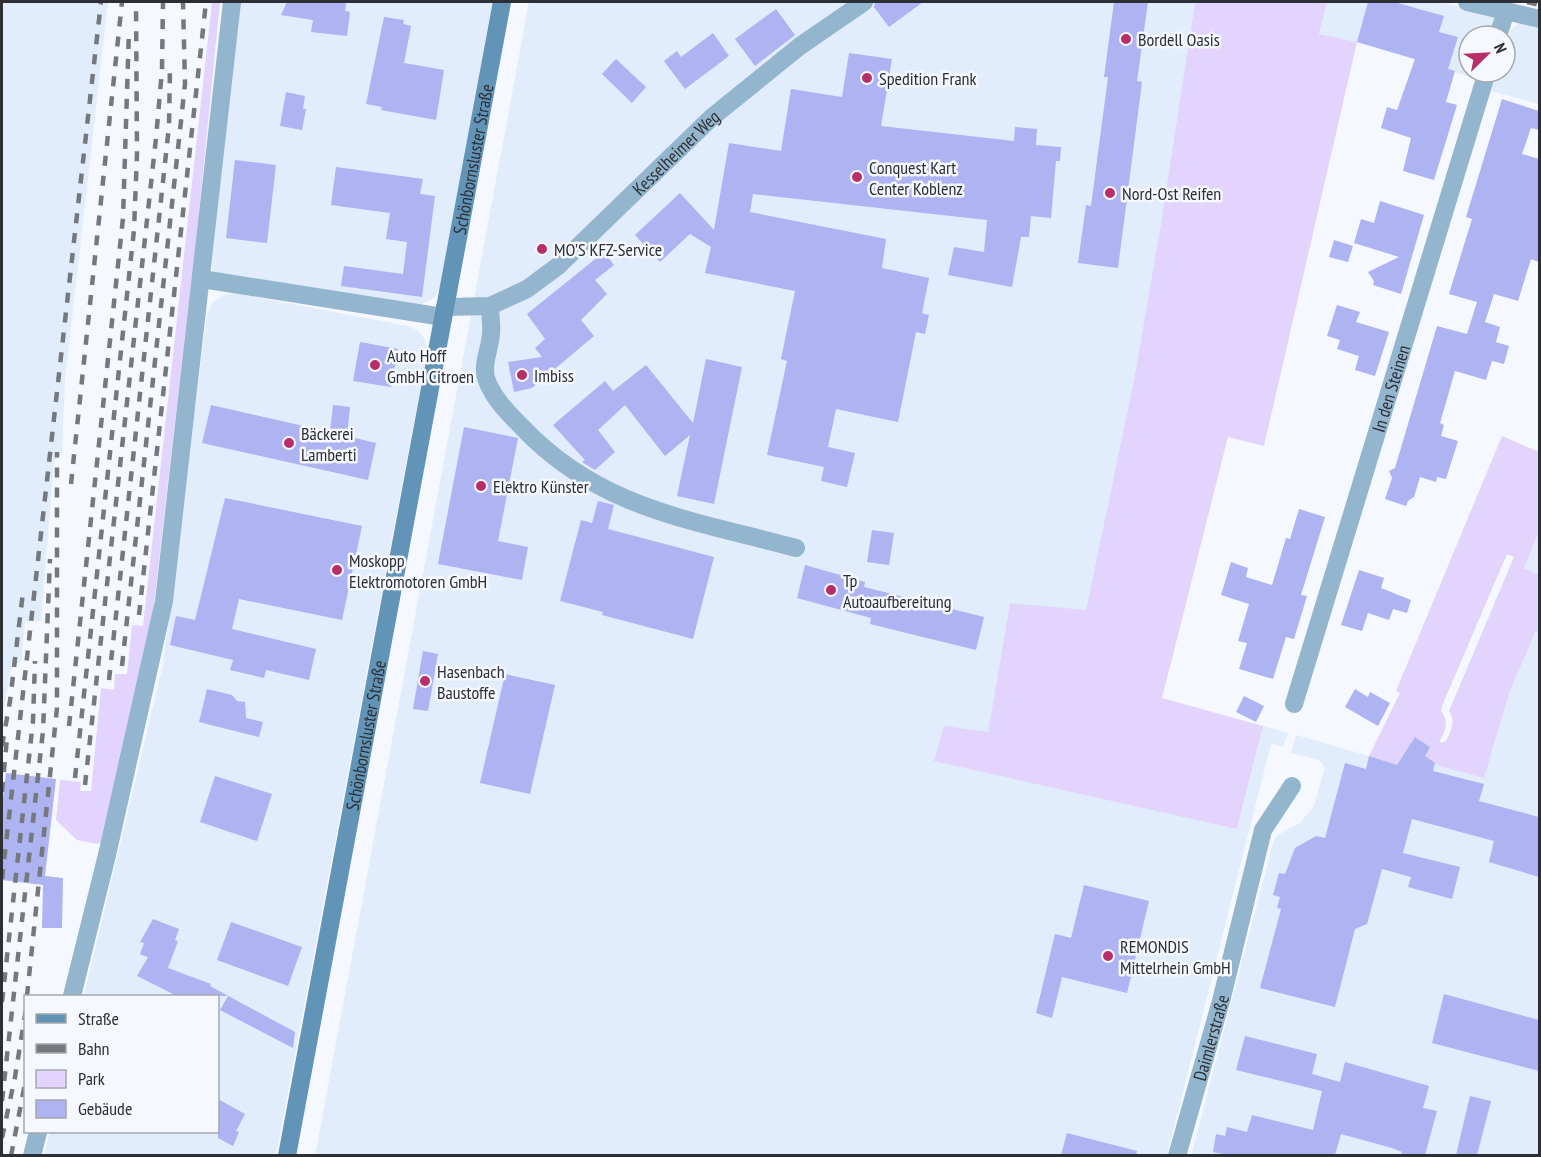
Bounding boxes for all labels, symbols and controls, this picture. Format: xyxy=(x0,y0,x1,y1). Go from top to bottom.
north arrow xyxy=(1457,24,1517,84)
place label: Bordell Oasis xyxy=(1138,28,1220,51)
marker: Bordell Oasis xyxy=(1119,32,1133,46)
text: N xyxy=(1490,40,1512,56)
place label: Spedition Frank xyxy=(879,67,976,90)
marker: Spedition Frank xyxy=(860,71,874,85)
street label: Schönbornsluster Straße xyxy=(447,82,498,236)
street label: Kesselheimer Weg xyxy=(627,105,724,200)
place label: Conquest Kart Center Koblenz xyxy=(869,156,963,200)
marker: Conquest Kart Center Koblenz xyxy=(850,170,864,184)
place label: Nord-Ost Reifen xyxy=(1122,182,1221,205)
marker: Nord-Ost Reifen xyxy=(1103,186,1117,200)
place label: MO'S KFZ-Service xyxy=(554,238,662,261)
marker: MO'S KFZ-Service xyxy=(535,242,549,256)
street label: In den Steinen xyxy=(1366,342,1415,435)
place label: Auto Hoff GmbH Citroen xyxy=(387,344,474,388)
marker: Auto Hoff GmbH Citroen xyxy=(368,358,382,372)
place label: Imbiss xyxy=(534,364,574,387)
marker: Imbiss xyxy=(515,368,529,382)
place label: Bäckerei Lamberti xyxy=(301,422,357,466)
marker: Bäckerei Lamberti xyxy=(282,436,296,450)
place label: Elektro Künster xyxy=(493,475,589,498)
marker: Elektro Künster xyxy=(474,479,488,493)
place label: Moskopp Elektromotoren GmbH xyxy=(349,549,487,593)
marker: Moskopp Elektromotoren GmbH xyxy=(330,563,344,577)
place label: Tp Autoaufbereitung xyxy=(843,569,952,613)
marker: Tp Autoaufbereitung xyxy=(824,583,838,597)
street label: Schönbornsluster Straße xyxy=(340,658,391,812)
place label: Hasenbach Baustoffe xyxy=(437,660,505,704)
marker: Hasenbach Baustoffe xyxy=(418,674,432,688)
place label: REMONDIS Mittelrhein GmbH xyxy=(1120,935,1231,979)
marker: REMONDIS Mittelrhein GmbH xyxy=(1101,949,1115,963)
street label: Daimlerstraße xyxy=(1187,992,1234,1083)
legend xyxy=(24,995,219,1133)
text: Straße xyxy=(78,1007,119,1030)
text: Bahn xyxy=(78,1037,110,1060)
text: Park xyxy=(78,1067,105,1090)
text: Gebäude xyxy=(78,1097,132,1120)

